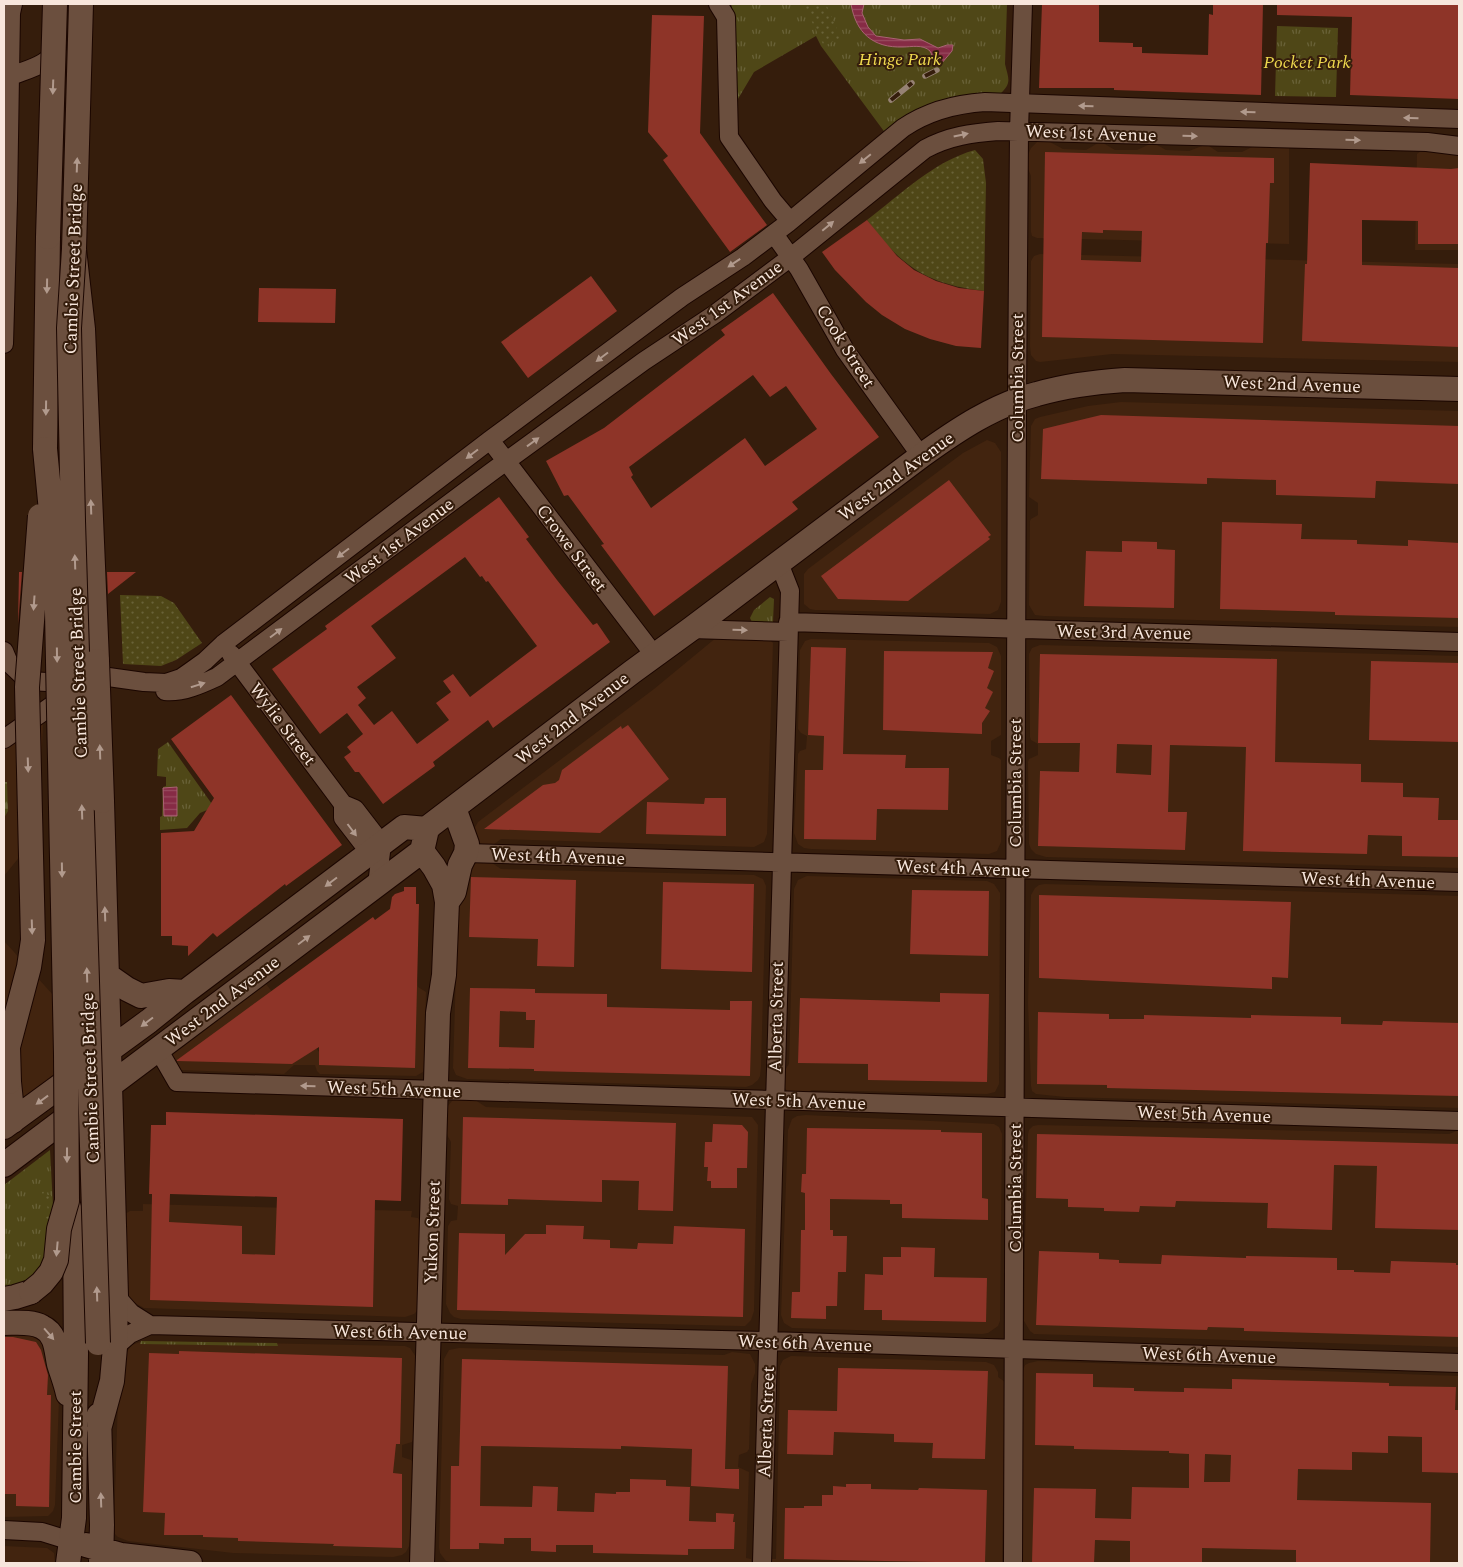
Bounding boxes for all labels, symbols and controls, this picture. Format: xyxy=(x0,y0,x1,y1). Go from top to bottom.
park label: Hinge Park xyxy=(859,46,942,73)
park label: Pocket Park xyxy=(1263,49,1351,76)
one-way arrow xyxy=(48,80,56,96)
one-way arrow xyxy=(1077,101,1093,109)
one-way arrow xyxy=(1240,108,1256,116)
one-way arrow xyxy=(1402,113,1418,121)
street label: West 1st Avenue xyxy=(1025,118,1157,149)
one-way arrow xyxy=(953,131,969,139)
one-way arrow xyxy=(1183,132,1199,140)
one-way arrow xyxy=(1345,136,1361,144)
one-way arrow xyxy=(859,154,872,165)
one-way arrow xyxy=(73,157,81,173)
street label: Cambie Street Bridge xyxy=(57,183,90,355)
one-way arrow xyxy=(821,220,834,231)
street label: West 1st Avenue xyxy=(666,254,788,353)
one-way arrow xyxy=(728,258,741,268)
one-way arrow xyxy=(43,278,51,294)
street label: Cook Street xyxy=(809,299,882,393)
street label: Columbia Street xyxy=(1004,313,1031,443)
one-way arrow xyxy=(596,351,609,362)
street label: West 2nd Avenue xyxy=(1223,369,1361,400)
one-way arrow xyxy=(42,400,50,416)
street label: West 2nd Avenue xyxy=(833,425,960,528)
one-way arrow xyxy=(526,437,540,447)
one-way arrow xyxy=(465,449,479,459)
street label: West 1st Avenue xyxy=(339,491,460,592)
one-way arrow xyxy=(86,499,94,515)
street label: Crowe Street xyxy=(530,499,614,598)
one-way arrow xyxy=(337,547,350,558)
one-way arrow xyxy=(70,554,78,570)
street label: Cambie Street Bridge xyxy=(62,587,95,759)
one-way arrow xyxy=(29,595,37,611)
street label: West 3rd Avenue xyxy=(1056,618,1192,647)
one-way arrow xyxy=(732,626,748,634)
one-way arrow xyxy=(269,628,282,639)
one-way arrow xyxy=(54,647,62,663)
street label: West 2nd Avenue xyxy=(510,665,635,771)
street label: Wylie Street xyxy=(242,677,323,771)
one-way arrow xyxy=(191,680,206,688)
street label: Columbia Street xyxy=(1002,718,1029,848)
one-way arrow xyxy=(96,744,104,760)
one-way arrow xyxy=(24,757,32,773)
one-way arrow xyxy=(78,804,86,820)
one-way arrow xyxy=(347,823,358,836)
street label: West 4th Avenue xyxy=(490,841,626,872)
street label: West 4th Avenue xyxy=(895,853,1031,884)
one-way arrow xyxy=(58,862,66,878)
street label: West 4th Avenue xyxy=(1300,865,1436,896)
one-way arrow xyxy=(325,877,338,888)
one-way arrow xyxy=(101,906,109,922)
one-way arrow xyxy=(28,920,36,936)
one-way arrow xyxy=(297,934,310,945)
street label: West 2nd Avenue xyxy=(159,949,286,1054)
street label: Alberta Street xyxy=(762,961,791,1073)
one-way arrow xyxy=(83,966,91,982)
street label: Cambie Street Bridge xyxy=(74,992,107,1164)
one-way arrow xyxy=(140,1017,154,1027)
street label: West 5th Avenue xyxy=(326,1074,462,1105)
one-way arrow xyxy=(300,1081,316,1089)
street label: West 5th Avenue xyxy=(731,1086,867,1117)
one-way arrow xyxy=(35,1095,49,1105)
street label: West 5th Avenue xyxy=(1136,1099,1272,1130)
street label: Columbia Street xyxy=(1002,1123,1029,1253)
one-way arrow xyxy=(63,1147,71,1163)
street label: Yukon Street xyxy=(417,1180,448,1284)
one-way arrow xyxy=(53,1241,61,1257)
one-way arrow xyxy=(92,1286,100,1302)
street label: West 6th Avenue xyxy=(333,1318,467,1347)
one-way arrow xyxy=(43,1327,54,1340)
street label: West 6th Avenue xyxy=(737,1328,873,1359)
street label: West 6th Avenue xyxy=(1141,1340,1277,1371)
street label: Alberta Street xyxy=(751,1366,782,1478)
street label: Cambie Street xyxy=(62,1390,89,1504)
one-way arrow xyxy=(97,1492,105,1508)

